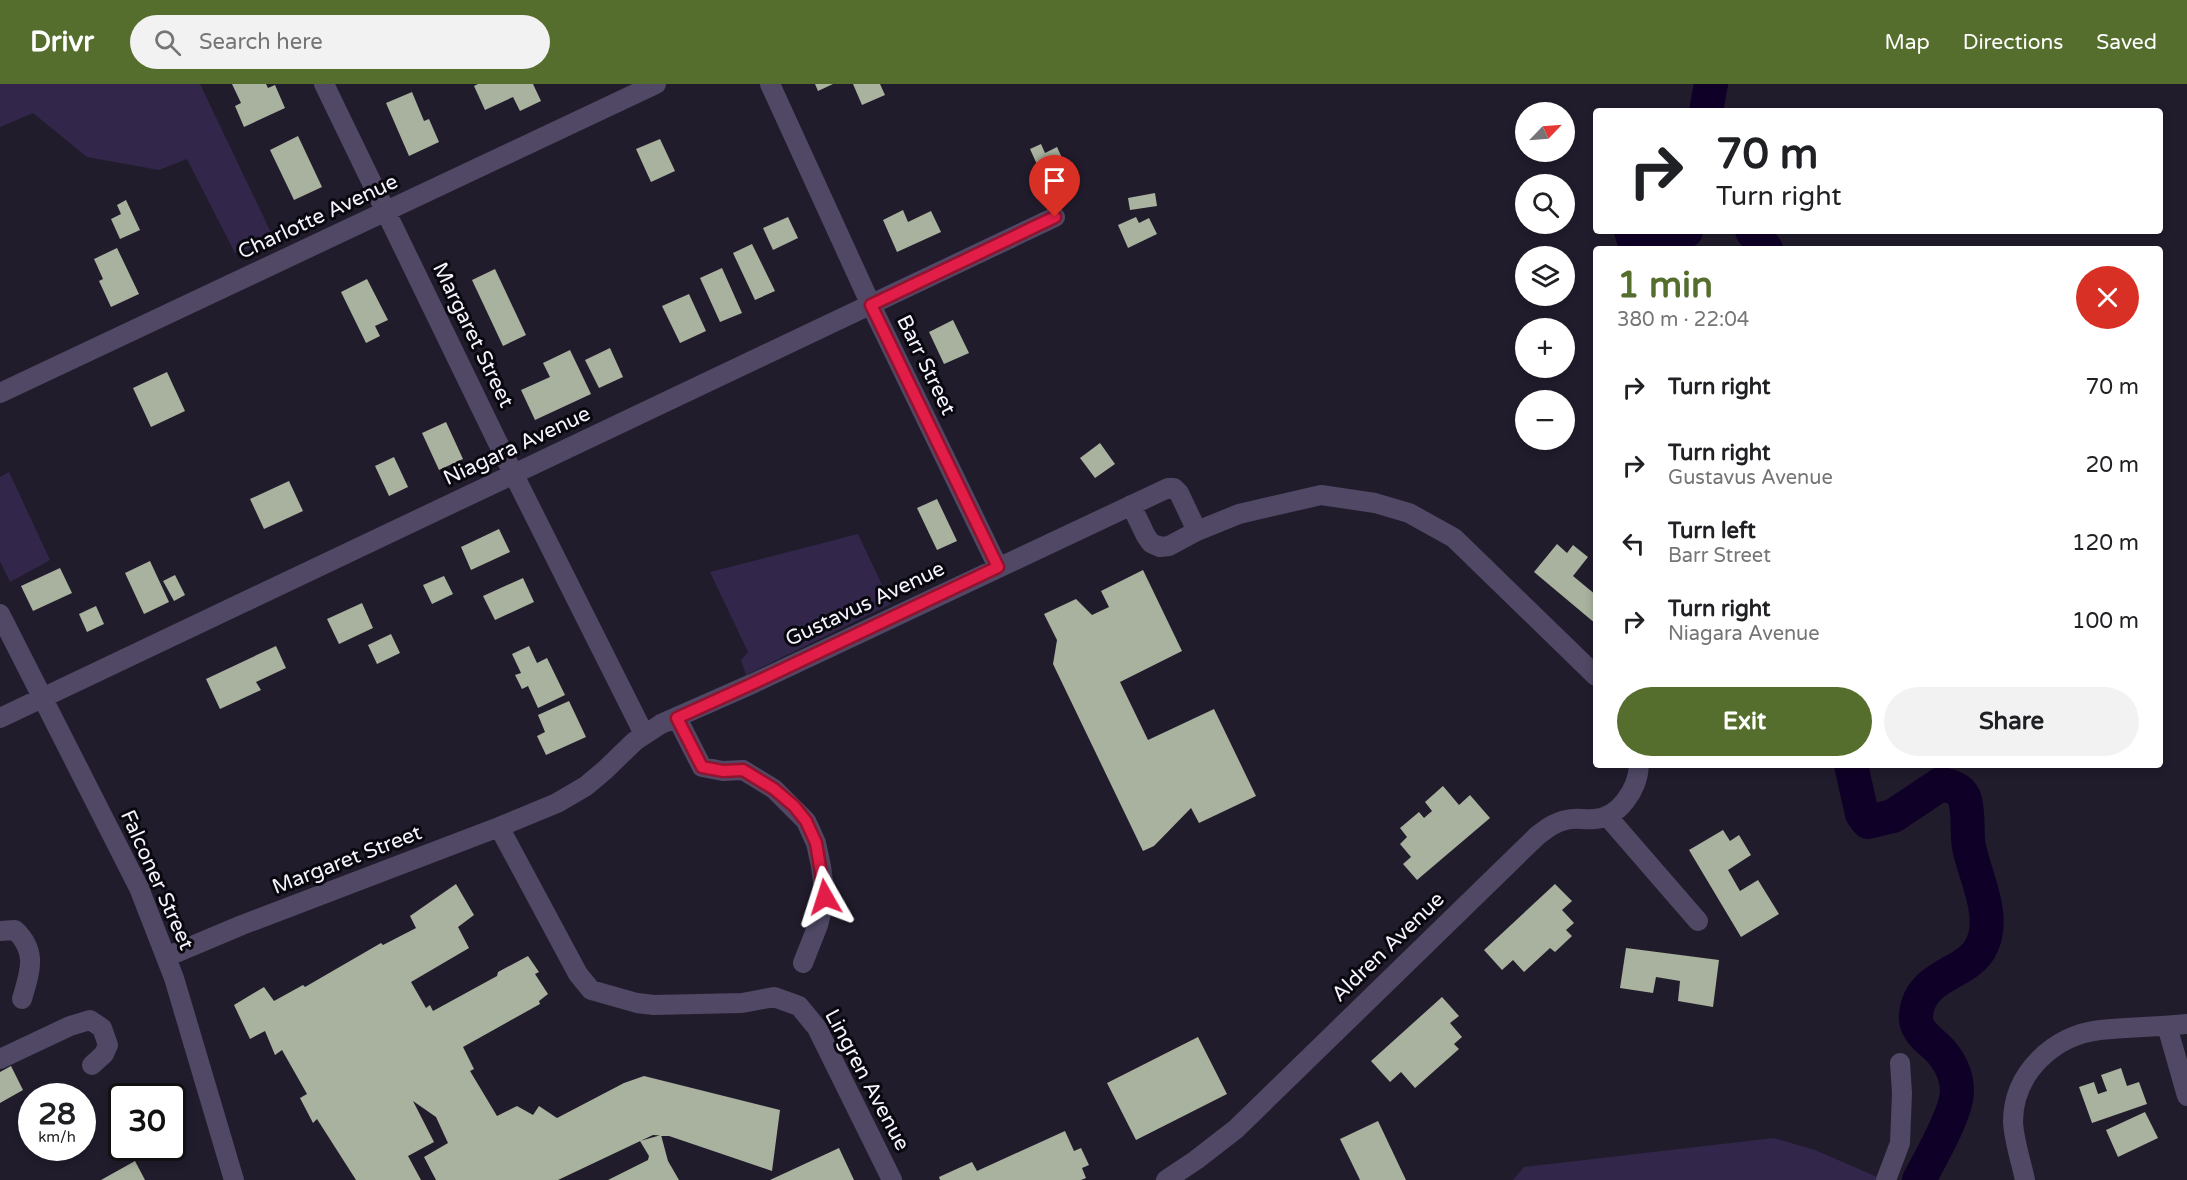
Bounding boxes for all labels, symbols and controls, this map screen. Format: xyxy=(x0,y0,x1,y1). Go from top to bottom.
search box xyxy=(130,15,550,69)
text: Drivr xyxy=(30,25,94,59)
icon: search xyxy=(151,26,184,59)
text: Search here xyxy=(199,29,323,55)
text: Map xyxy=(1884,30,1930,55)
text: Directions xyxy=(1963,30,2063,55)
text: Saved xyxy=(2096,30,2157,55)
north arrow xyxy=(1515,102,1575,162)
map controls xyxy=(1515,102,1575,450)
text: 70 m xyxy=(1716,129,1818,180)
icon: right xyxy=(1617,132,1695,210)
pin xyxy=(1029,155,1080,217)
icon: arrive xyxy=(1038,164,1071,197)
street label: Charlotte Avenue xyxy=(234,169,402,265)
button: search xyxy=(1515,174,1575,234)
text: Turn right xyxy=(1716,180,1842,213)
button: layers xyxy=(1515,246,1575,306)
street label: Margaret Street xyxy=(427,259,519,411)
text: 1 min xyxy=(1617,264,1713,307)
button: close xyxy=(2076,266,2139,329)
text: 380 m · 22:04 xyxy=(1617,308,1749,332)
street label: Barr Street xyxy=(891,311,961,419)
button: + xyxy=(1515,318,1575,378)
icon: right xyxy=(1617,371,1650,404)
text: Turn right xyxy=(1668,374,1770,400)
text: 70 m xyxy=(2085,374,2139,400)
button: − xyxy=(1515,390,1575,450)
street label: Niagara Avenue xyxy=(440,401,595,491)
text: Turn right xyxy=(1668,440,1770,466)
icon: right xyxy=(1617,449,1650,482)
text: 20 m xyxy=(2085,452,2139,478)
text: Gustavus Avenue xyxy=(1668,466,1833,490)
text: Turn left xyxy=(1668,518,1756,544)
icon: left xyxy=(1617,527,1650,560)
text: 120 m xyxy=(2072,530,2139,556)
text: Barr Street xyxy=(1668,544,1771,568)
street label: Gustavus Avenue xyxy=(781,556,949,652)
text: Turn right xyxy=(1668,596,1770,622)
icon: right xyxy=(1617,605,1650,638)
text: 100 m xyxy=(2072,608,2139,634)
text: Niagara Avenue xyxy=(1668,622,1820,646)
button: Exit xyxy=(1617,687,1872,756)
button: Share xyxy=(1884,687,2139,756)
street label: Falconer Street xyxy=(115,806,199,954)
street label: Margaret Street xyxy=(269,820,425,900)
position arrow xyxy=(793,865,857,929)
street label: Aldren Avenue xyxy=(1326,887,1450,1007)
street label: Lingren Avenue xyxy=(819,1005,915,1155)
speed limit sign: 30 xyxy=(108,1083,186,1161)
text: 28 xyxy=(38,1096,76,1133)
text: km/h xyxy=(38,1128,76,1146)

